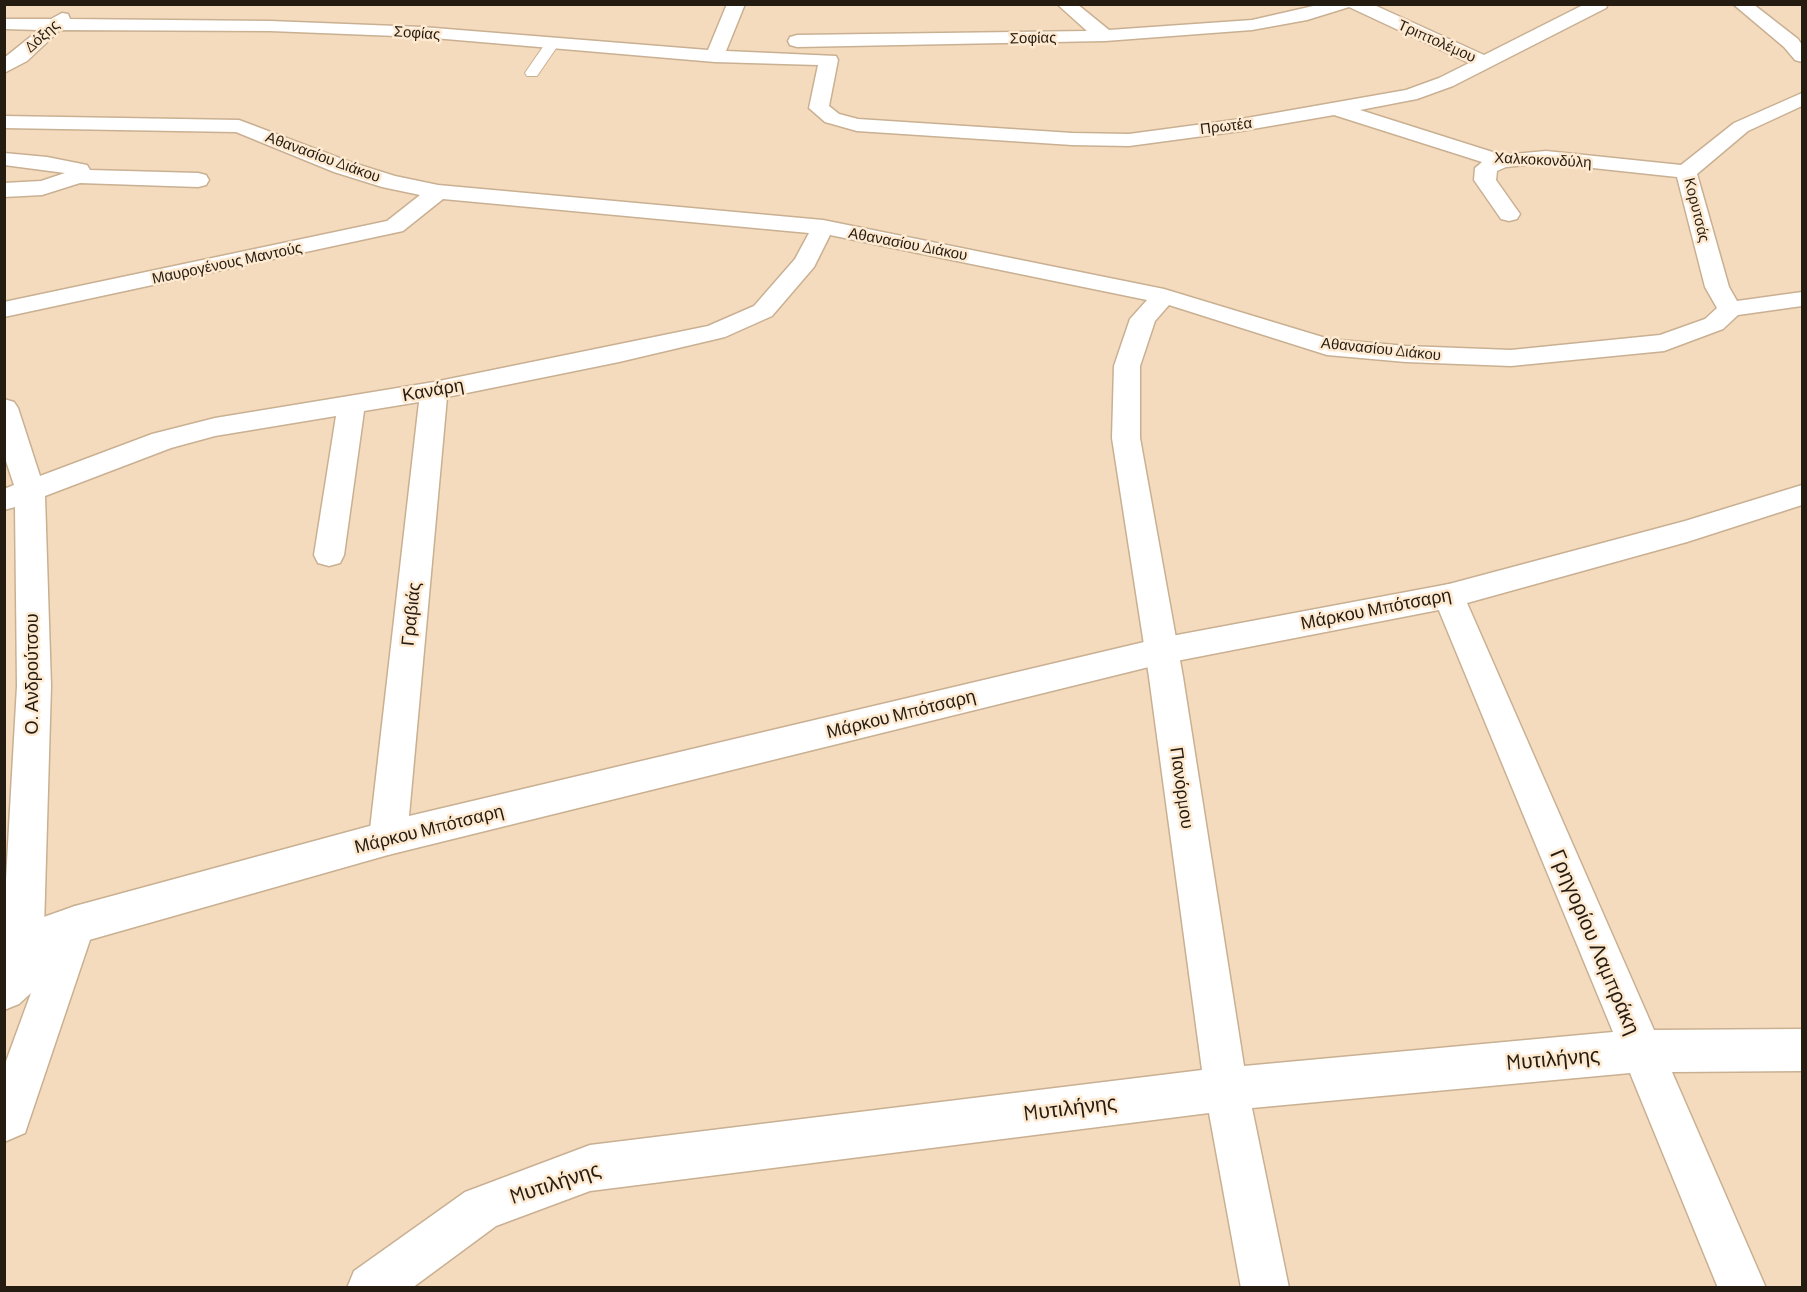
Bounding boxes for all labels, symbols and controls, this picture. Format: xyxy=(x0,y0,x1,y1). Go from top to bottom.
street label: Δόξης xyxy=(21,16,63,56)
street label: Τριπτολέμου xyxy=(1395,16,1479,66)
street label: Σοφίας xyxy=(393,22,441,44)
street label: Σοφίας xyxy=(1010,29,1056,47)
street label: Πρωτέα xyxy=(1199,114,1253,138)
street label: Αθανασίου Διάκου xyxy=(263,128,383,186)
street label: Χαλκοκονδύλη xyxy=(1494,148,1592,172)
street label: Κορυτσάς xyxy=(1680,176,1714,244)
street label: Αθανασίου Διάκου xyxy=(847,224,969,264)
street label: Μαυρογένους Μαντούς xyxy=(150,238,304,288)
street label: Αθανασίου Διάκου xyxy=(1320,334,1442,364)
street label: Κανάρη xyxy=(401,374,465,406)
street label: Γραβιάς xyxy=(397,581,425,647)
street label: Μάρκου Μπότσαρη xyxy=(1299,584,1453,634)
street label: Ο. Ανδρούτσου xyxy=(21,613,43,735)
street label: Μάρκου Μπότσαρη xyxy=(824,685,978,743)
street label: Πανόρμου xyxy=(1166,746,1198,830)
street label: Μάρκου Μπότσαρη xyxy=(352,800,506,858)
street label: Γρηγορίου Λαμπράκη xyxy=(1545,846,1645,1038)
street label: Mυτιλήνης xyxy=(1505,1042,1601,1076)
street label: Mυτιλήνης xyxy=(1022,1090,1118,1126)
street label: Mυτιλήνης xyxy=(506,1157,604,1209)

